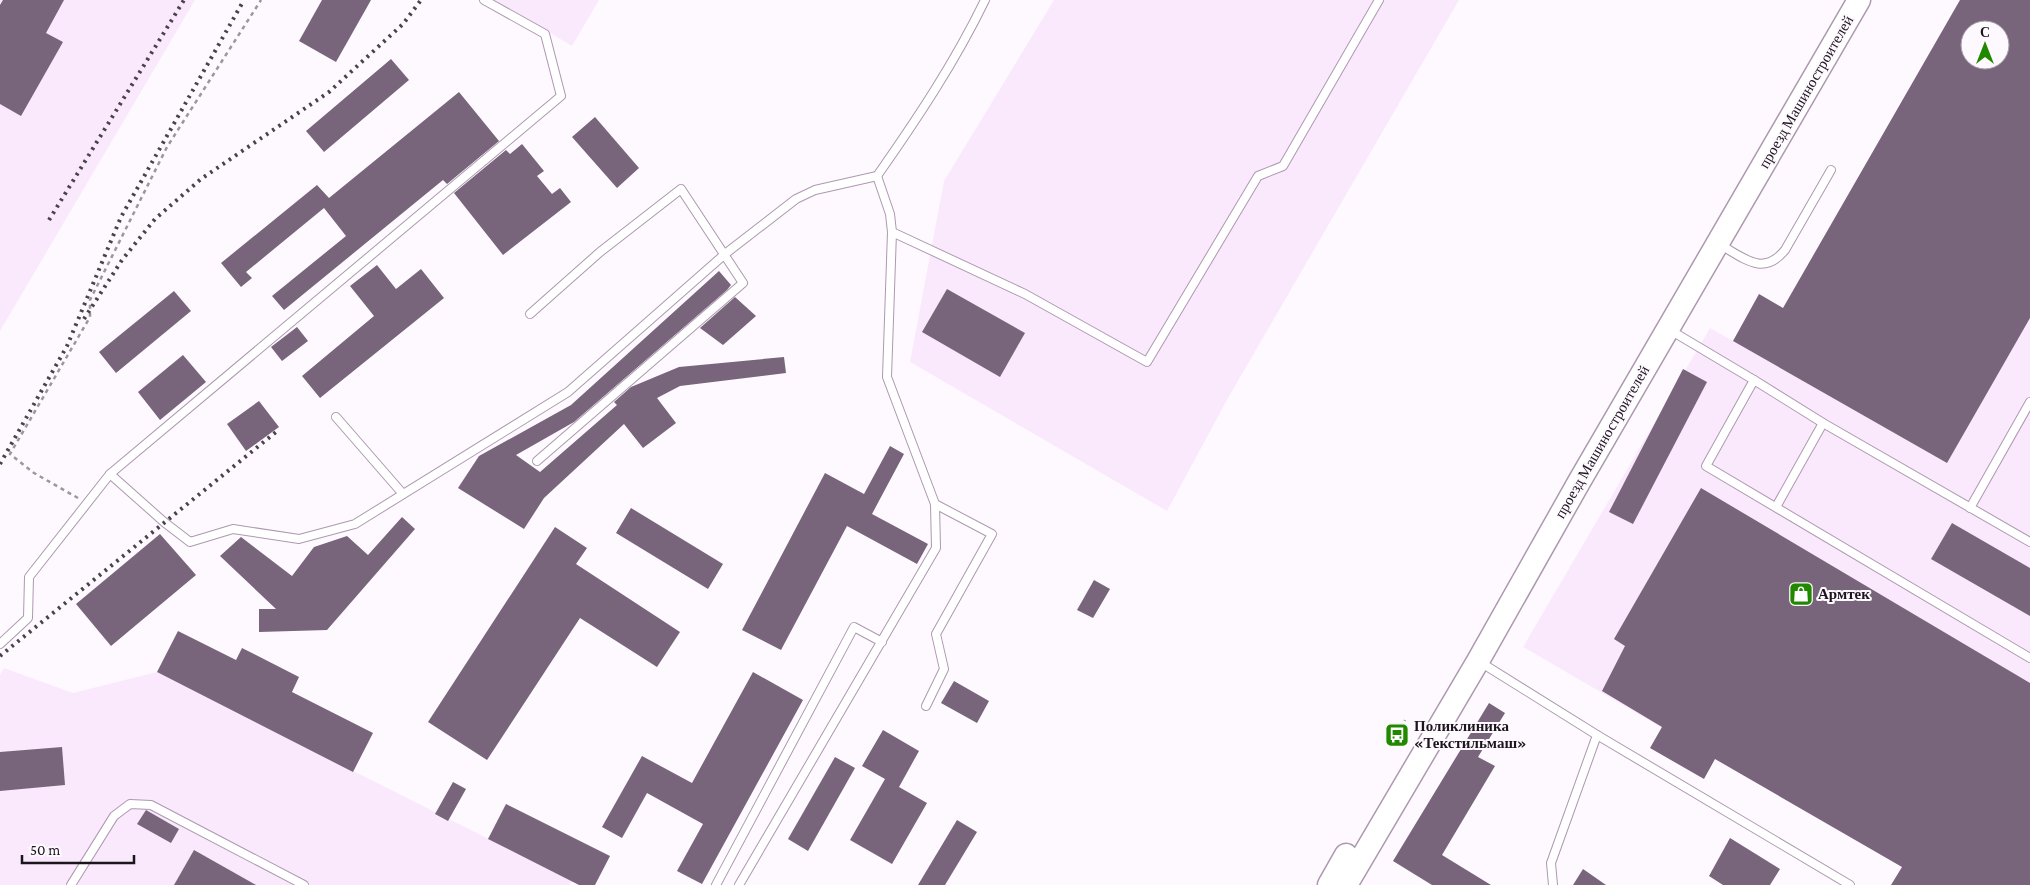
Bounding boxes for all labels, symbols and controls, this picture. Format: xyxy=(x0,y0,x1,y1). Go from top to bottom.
street label: проезд Машиностроителей xyxy=(1756,13,1856,171)
north arrow xyxy=(1960,20,2010,70)
text: С xyxy=(1980,24,1990,40)
street label: проезд Машиностроителей xyxy=(1552,363,1652,521)
shop icon: Армтек xyxy=(1788,581,1814,607)
place label: Армтек xyxy=(1818,586,1870,602)
place label: Поликлиника «Текстильмаш» xyxy=(1414,718,1527,751)
bus stop icon: Поликлиника «Текстильмаш» xyxy=(1384,722,1410,748)
scale bar xyxy=(22,832,135,864)
text: 50 m xyxy=(30,842,60,858)

